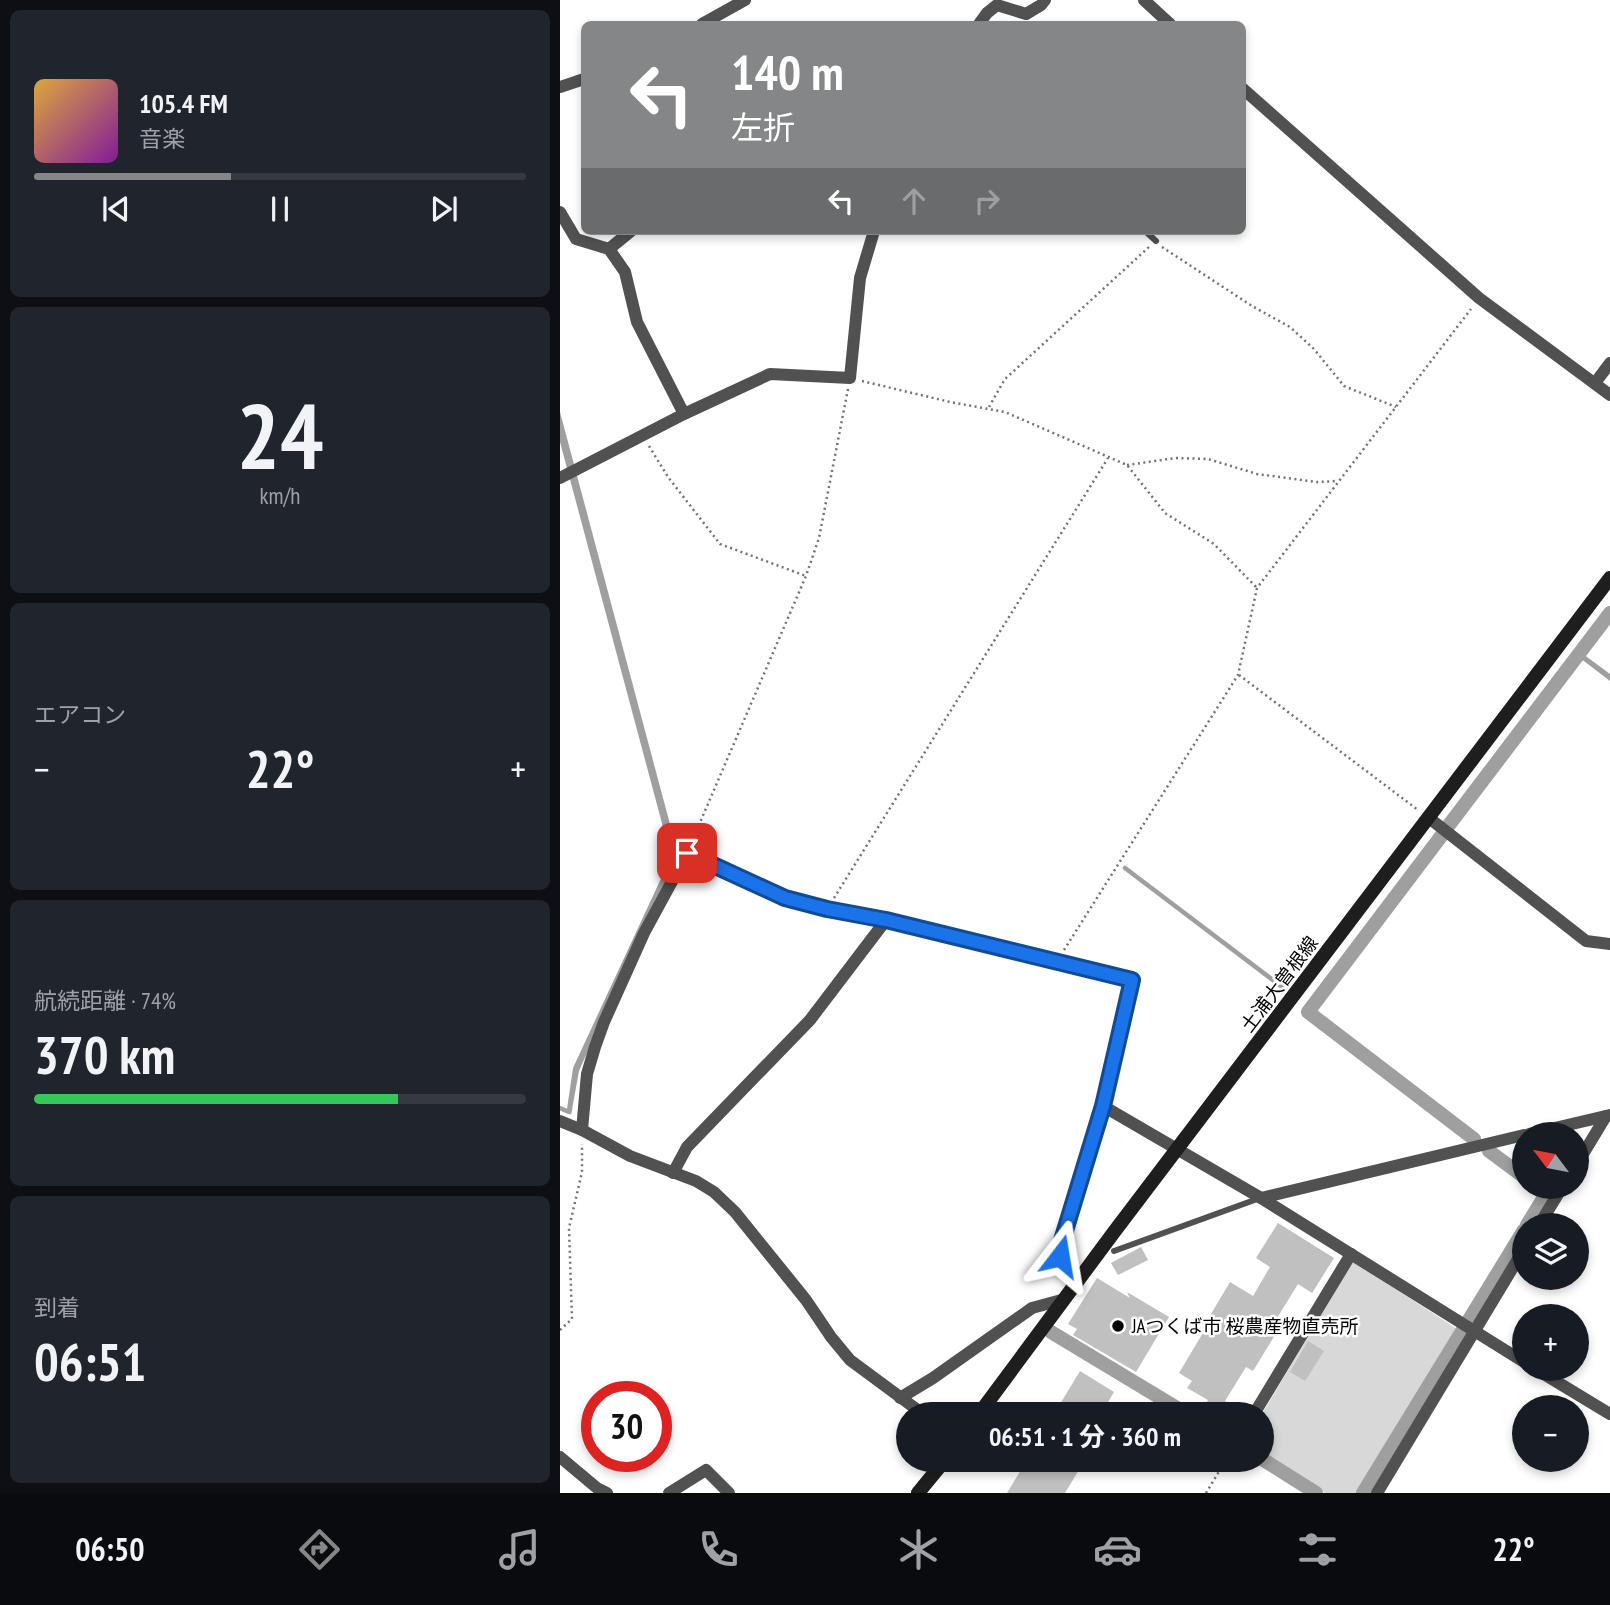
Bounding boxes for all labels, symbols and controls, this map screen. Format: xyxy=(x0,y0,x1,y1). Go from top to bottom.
text: 140 m xyxy=(731,40,844,104)
icon: left xyxy=(616,49,707,140)
text: 105.4 FM xyxy=(139,87,228,120)
text: 左折 xyxy=(731,106,795,148)
text: 音楽 xyxy=(139,124,185,153)
icon: left xyxy=(822,182,860,220)
icon: ahead xyxy=(895,182,933,220)
icon: right xyxy=(968,182,1006,220)
icon: previous xyxy=(97,190,135,228)
icon: pause xyxy=(261,190,299,228)
icon: next xyxy=(425,190,463,228)
text: 24 xyxy=(237,376,324,494)
text: km/h xyxy=(260,481,300,510)
text: エアコン xyxy=(34,700,126,729)
text: 22° xyxy=(246,735,314,802)
text: − xyxy=(34,744,50,793)
text: + xyxy=(510,744,526,793)
pin xyxy=(657,823,717,883)
icon: arrive xyxy=(668,834,706,872)
street label: 土浦大曽根線 xyxy=(1235,931,1323,1037)
text: 航続距離 · 74% xyxy=(34,986,176,1015)
text: 370 km xyxy=(34,1021,175,1088)
north arrow xyxy=(1512,1122,1589,1199)
map controls xyxy=(1512,1122,1589,1472)
button: layers xyxy=(1512,1213,1589,1290)
position arrow xyxy=(1023,1219,1097,1293)
text: 到着 xyxy=(34,1293,80,1322)
button: + xyxy=(1512,1304,1589,1381)
place label: JAつくば市 桜農産物直売所 xyxy=(1131,1314,1359,1338)
marker: JAつくば市 桜農産物直売所 xyxy=(1110,1318,1126,1334)
text: 06:51 xyxy=(34,1328,146,1395)
speed limit sign: 30 xyxy=(581,1381,672,1472)
button: − xyxy=(1512,1395,1589,1472)
text: 06:51 · 1 分 · 360 m xyxy=(989,1420,1181,1453)
icon: directions xyxy=(295,1525,344,1574)
icon: music xyxy=(495,1525,544,1574)
icon: phone xyxy=(694,1525,743,1574)
icon: climate xyxy=(894,1525,943,1574)
icon: car xyxy=(1093,1525,1142,1574)
icon: filters xyxy=(1293,1525,1342,1574)
text: 06:50 xyxy=(75,1528,145,1570)
text: 22° xyxy=(1492,1528,1535,1570)

